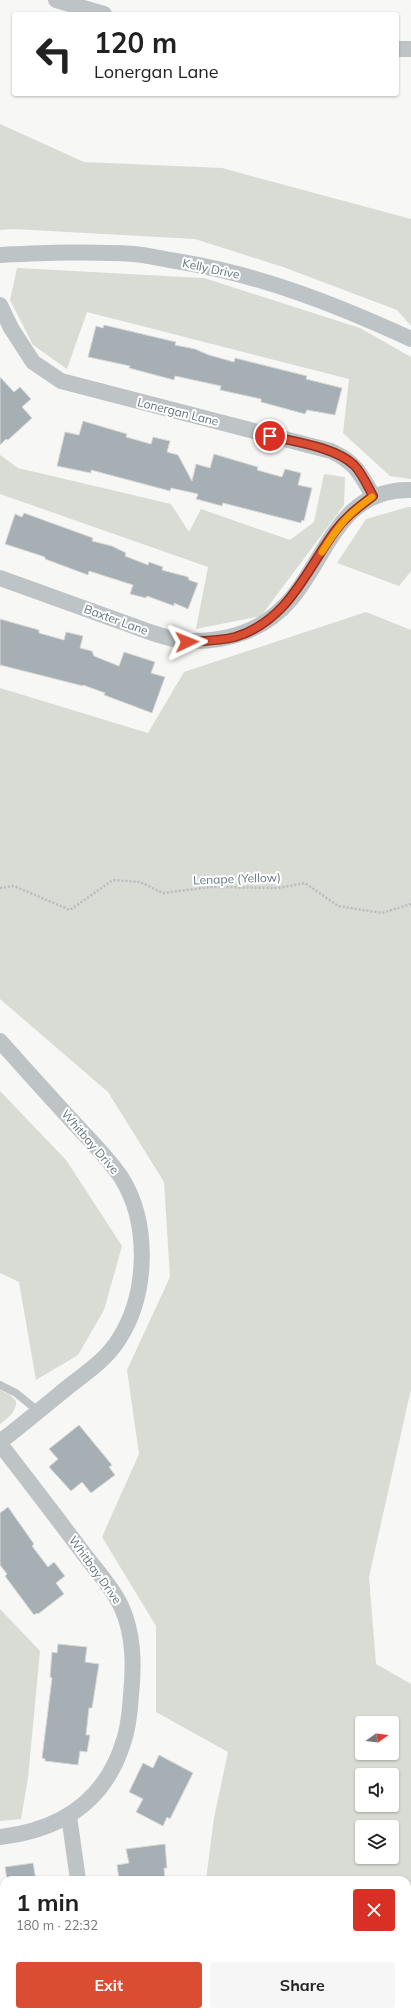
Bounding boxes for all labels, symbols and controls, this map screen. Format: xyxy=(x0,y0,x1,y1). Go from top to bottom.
text: 120 m xyxy=(94,25,177,60)
icon: left xyxy=(28,28,80,80)
text: Lonergan Lane xyxy=(94,60,219,83)
street label: Kelly Drive xyxy=(181,255,241,282)
street label: Lonergan Lane xyxy=(136,394,220,429)
pin xyxy=(253,419,287,453)
icon: arrive xyxy=(259,425,281,447)
street label: Baxter Lane xyxy=(82,601,150,638)
position arrow xyxy=(166,621,208,663)
street label: Lenape (Yellow) xyxy=(193,869,281,888)
street label: Whitbay Drive xyxy=(58,1106,122,1177)
street label: Whitbay Drive xyxy=(66,1533,125,1607)
north arrow xyxy=(355,1716,399,1760)
map controls xyxy=(355,1716,399,1864)
button: sound xyxy=(355,1768,399,1812)
button: layers xyxy=(355,1820,399,1864)
text: 1 min xyxy=(16,1887,79,1917)
button: close xyxy=(353,1889,395,1931)
text: 180 m · 22:32 xyxy=(16,1917,98,1933)
button: Exit xyxy=(16,1962,202,2008)
button: Share xyxy=(210,1962,395,2008)

